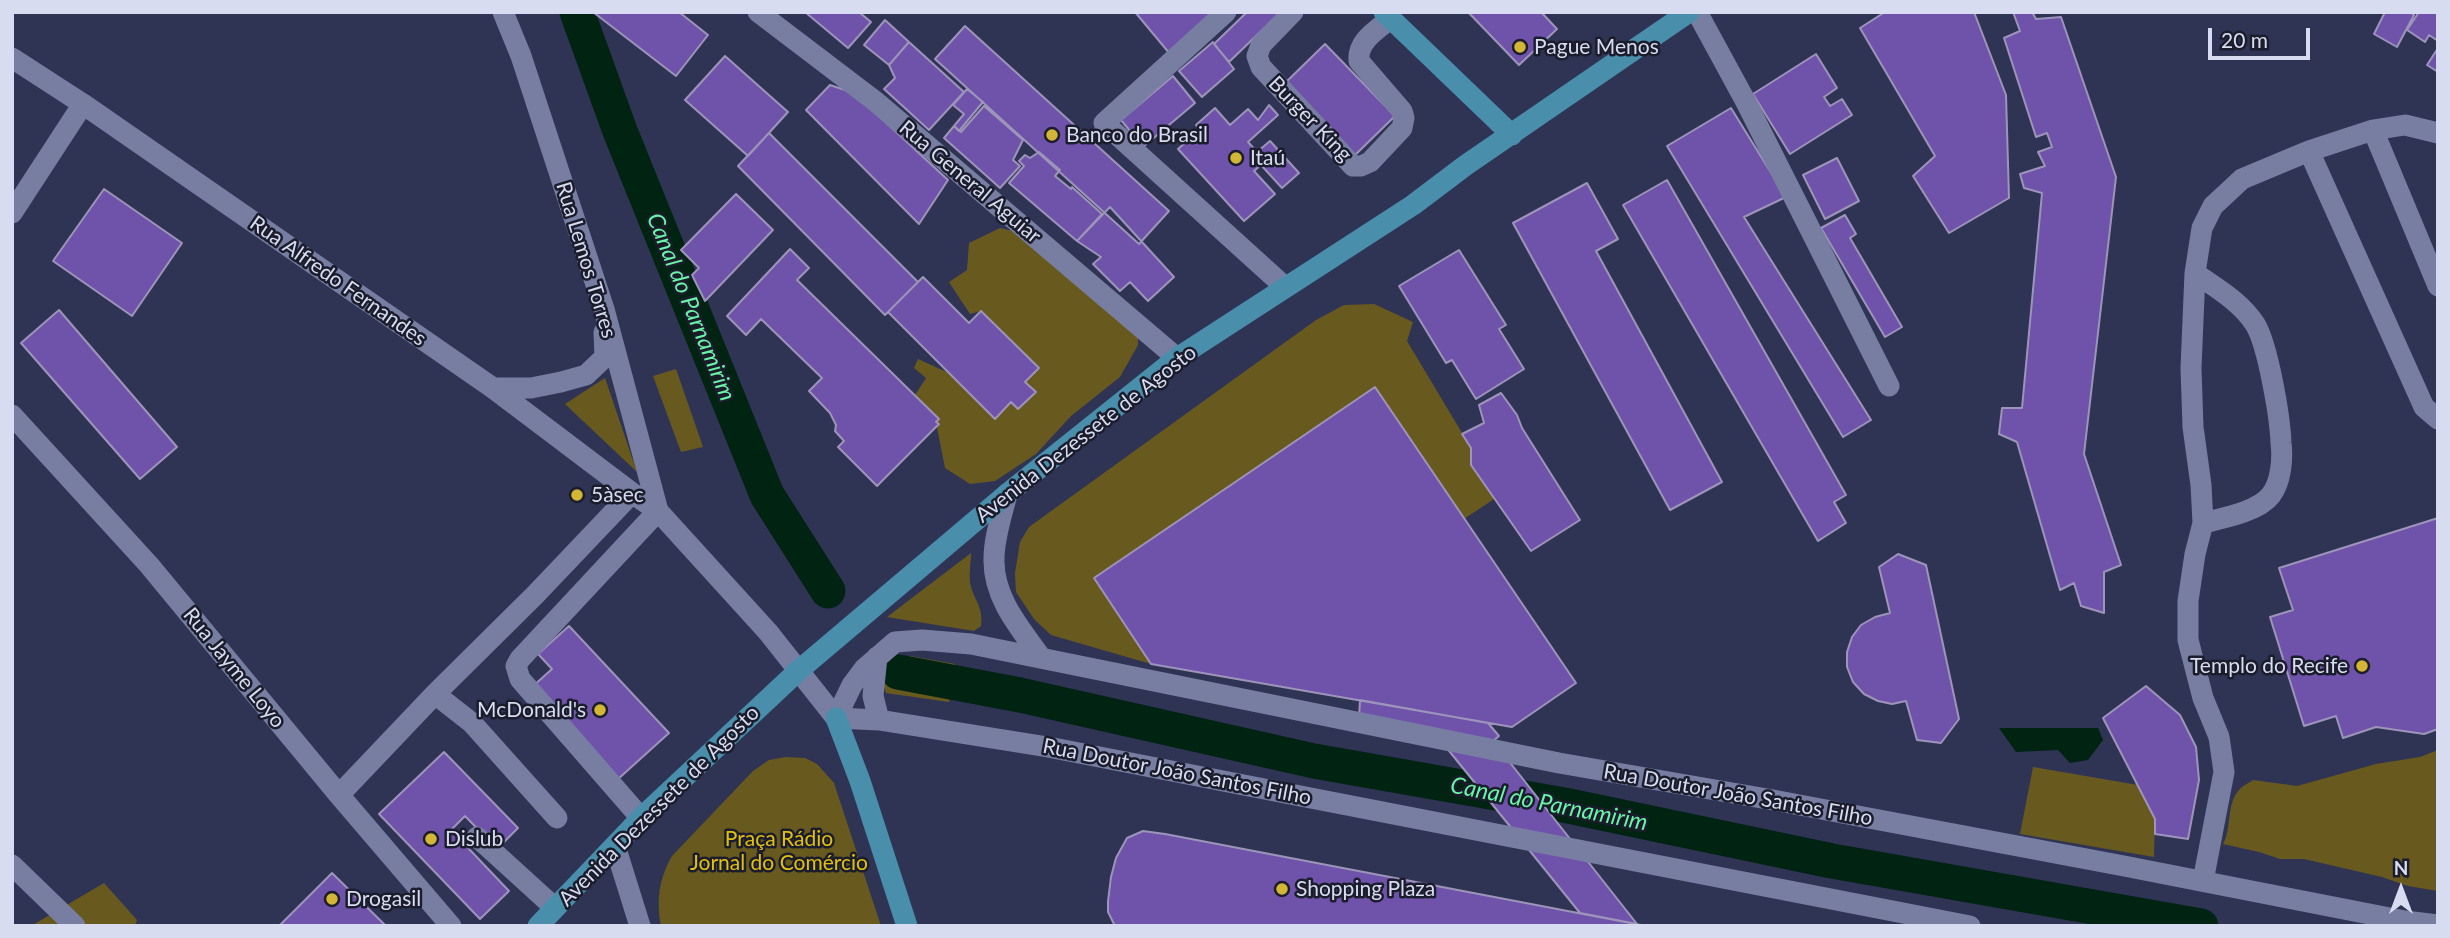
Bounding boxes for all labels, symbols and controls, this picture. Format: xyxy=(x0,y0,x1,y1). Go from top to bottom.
scale bar xyxy=(2212,14,2314,58)
text: 20 m xyxy=(2221,27,2268,52)
place label: Pague Menos xyxy=(1534,34,1659,60)
marker: Pague Menos xyxy=(1512,39,1528,55)
street label: Burger King xyxy=(1263,71,1357,167)
street label: Rua General Aguiar xyxy=(894,115,1046,249)
place label: Banco do Brasil xyxy=(1066,122,1208,148)
marker: Banco do Brasil xyxy=(1044,127,1060,143)
place label: Itaú xyxy=(1250,145,1285,171)
marker: Itaú xyxy=(1228,150,1244,166)
street label: Rua Lemos Torres xyxy=(550,179,622,341)
water label: Canal do Parnamirim xyxy=(641,209,741,405)
street label: Rua Alfredo Fernandes xyxy=(245,211,431,351)
street label: Avenida Dezessete de Agosto xyxy=(971,340,1201,528)
place label: 5àsec xyxy=(591,482,644,508)
marker: 5àsec xyxy=(569,487,585,503)
street label: Rua Jayme Loyo xyxy=(178,603,290,733)
place label: Templo do Recife xyxy=(2190,653,2348,679)
marker: Templo do Recife xyxy=(2354,658,2370,674)
place label: McDonald's xyxy=(477,697,586,723)
street label: Avenida Dezessete de Agosto xyxy=(553,700,765,912)
marker: McDonald's xyxy=(592,702,608,718)
street label: Rua Doutor João Santos Filho xyxy=(1041,734,1313,810)
street label: Rua Doutor João Santos Filho xyxy=(1601,759,1875,831)
water label: Canal do Parnamirim xyxy=(1448,771,1650,837)
place label: Dislub xyxy=(445,826,503,852)
park label: Praça Rádio Jornal do Comércio xyxy=(690,826,868,876)
marker: Dislub xyxy=(423,831,439,847)
north arrow xyxy=(2366,854,2436,924)
text: N xyxy=(2394,856,2408,879)
place label: Shopping Plaza xyxy=(1296,876,1435,902)
marker: Shopping Plaza xyxy=(1274,881,1290,897)
place label: Drogasil xyxy=(346,886,421,912)
marker: Drogasil xyxy=(324,891,340,907)

